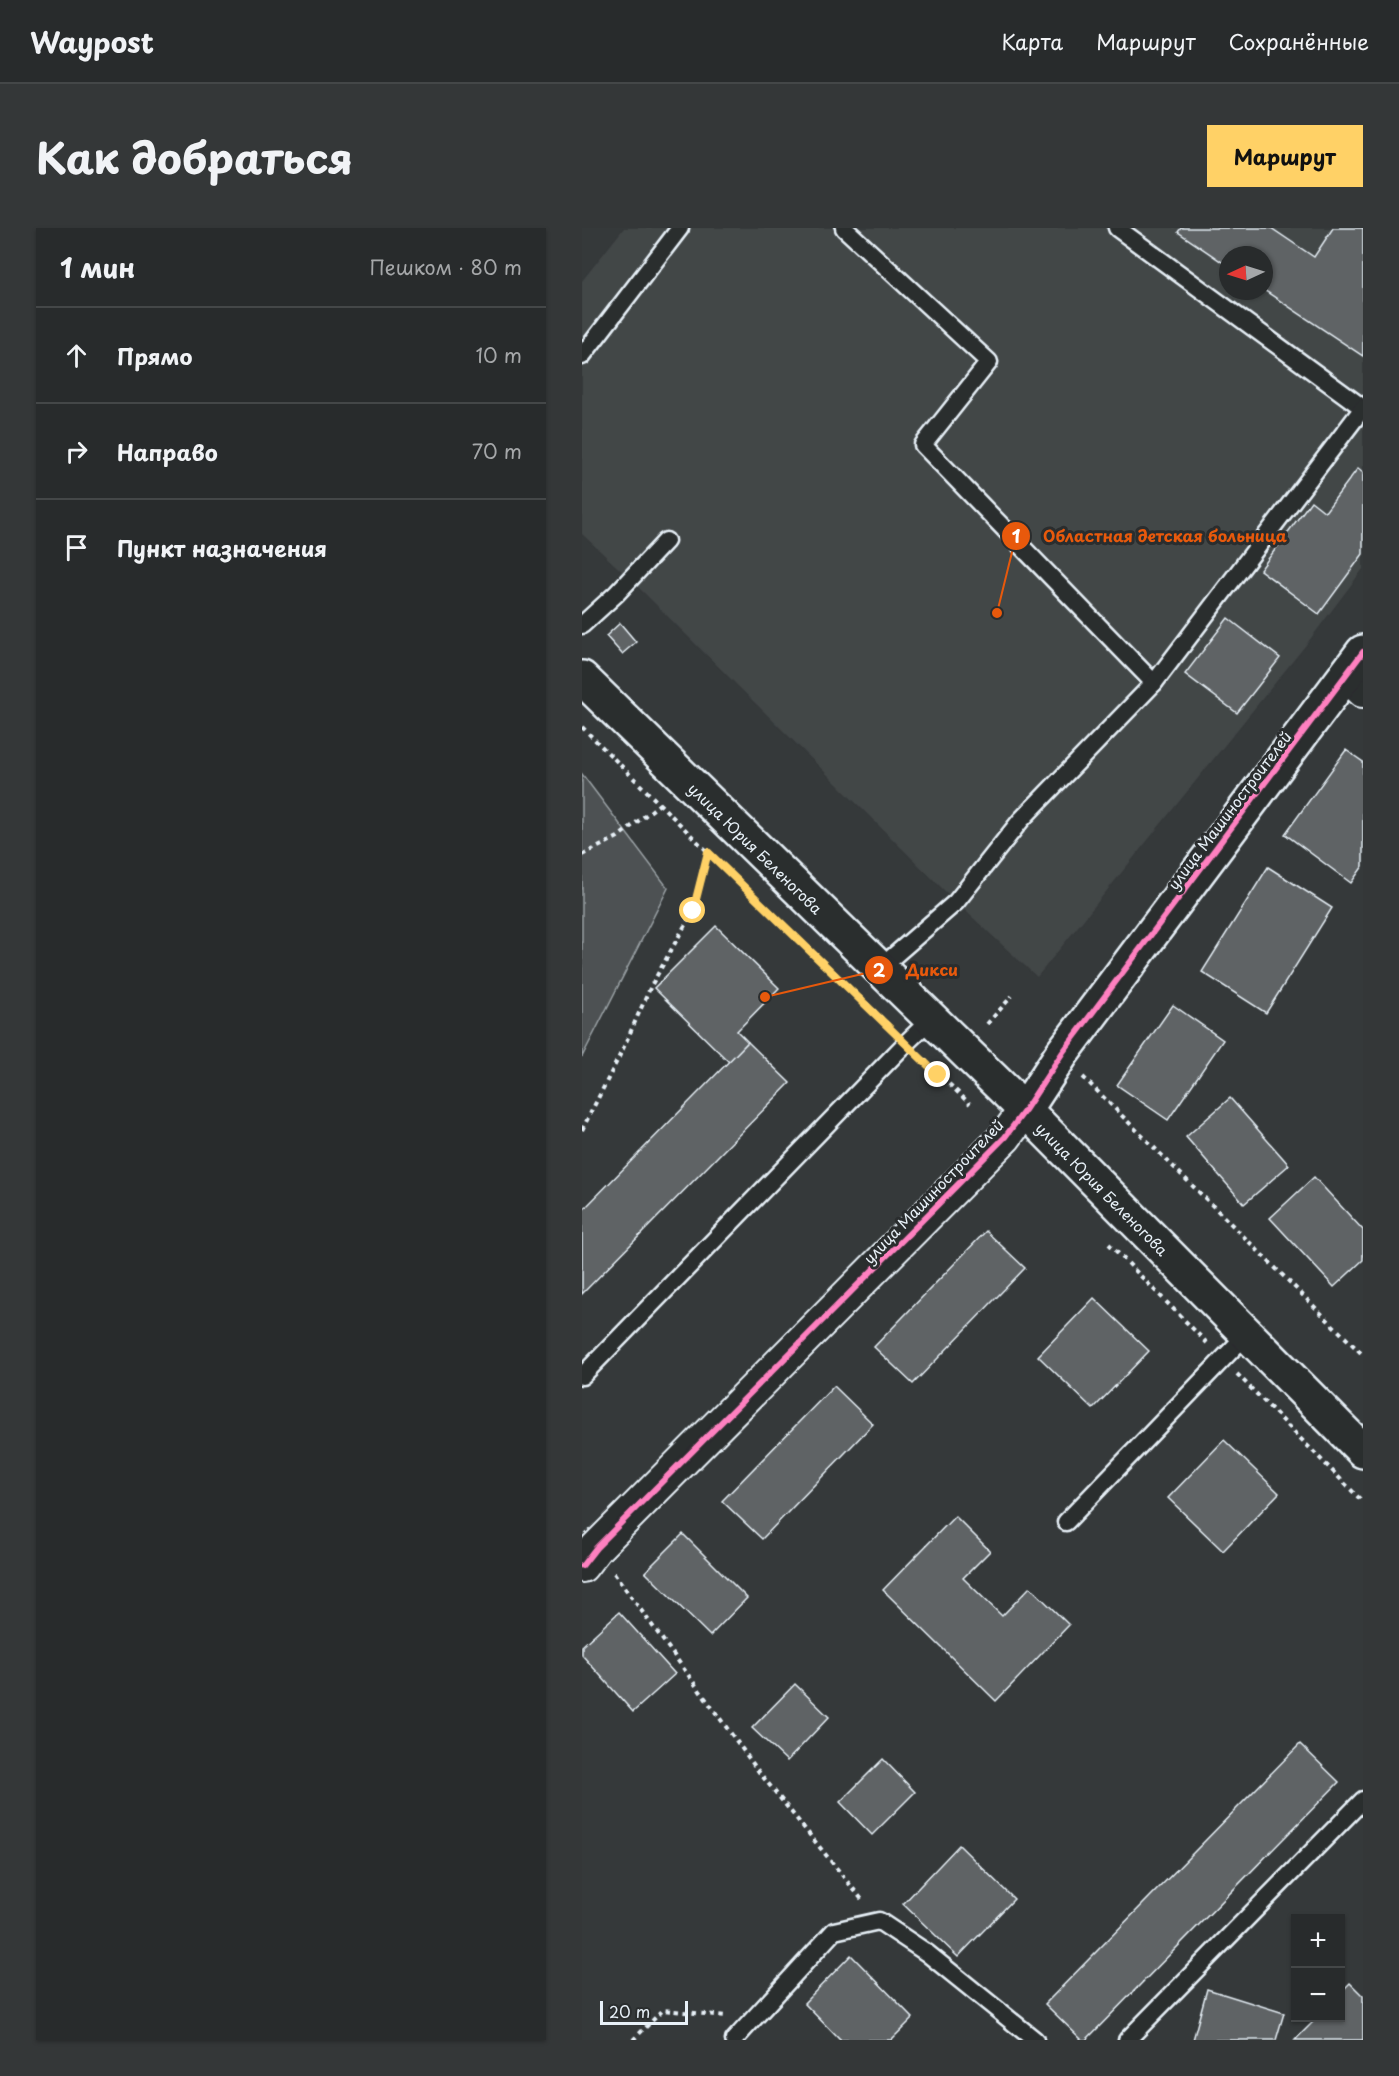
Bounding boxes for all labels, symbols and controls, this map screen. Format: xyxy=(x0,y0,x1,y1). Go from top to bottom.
text: Waypost xyxy=(30,20,154,63)
text: Карта xyxy=(1002,25,1063,57)
text: Маршрут xyxy=(1096,25,1196,57)
text: Сохранённые xyxy=(1229,25,1369,57)
text: Как добраться xyxy=(36,125,353,188)
button: Маршрут xyxy=(1207,125,1363,187)
north arrow xyxy=(1219,246,1273,300)
text: 1 мин xyxy=(60,248,135,287)
text: Пешком · 80 m xyxy=(369,252,522,282)
icon: ahead xyxy=(60,339,93,372)
text: Прямо xyxy=(117,339,192,372)
text: 10 m xyxy=(475,340,522,370)
icon: right xyxy=(60,435,93,468)
text: Направо xyxy=(117,435,218,468)
text: 70 m xyxy=(472,436,522,466)
callout: Областная детская больница xyxy=(1001,519,1299,553)
text: 1 xyxy=(1012,522,1021,549)
text: Областная детская больница xyxy=(1043,523,1287,547)
icon: arrive xyxy=(60,531,93,564)
text: Пункт назначения xyxy=(117,531,327,564)
street label: улица Машиностроителей xyxy=(1162,726,1296,894)
street label: улица Юрия Беленогова xyxy=(684,777,829,919)
route start xyxy=(679,897,705,923)
callout: Дикси xyxy=(864,953,970,987)
text: 2 xyxy=(873,956,886,983)
text: Дикси xyxy=(905,957,958,981)
route end xyxy=(924,1061,950,1087)
street label: улица Машиностроителей xyxy=(857,1113,1009,1269)
street label: улица Юрия Беленогова xyxy=(1031,1116,1175,1261)
map controls xyxy=(1291,1914,1345,2022)
button: + xyxy=(1291,1914,1345,1968)
button: − xyxy=(1291,1968,1345,2022)
scale bar xyxy=(600,1998,688,2026)
text: 20 m xyxy=(609,1999,650,2023)

